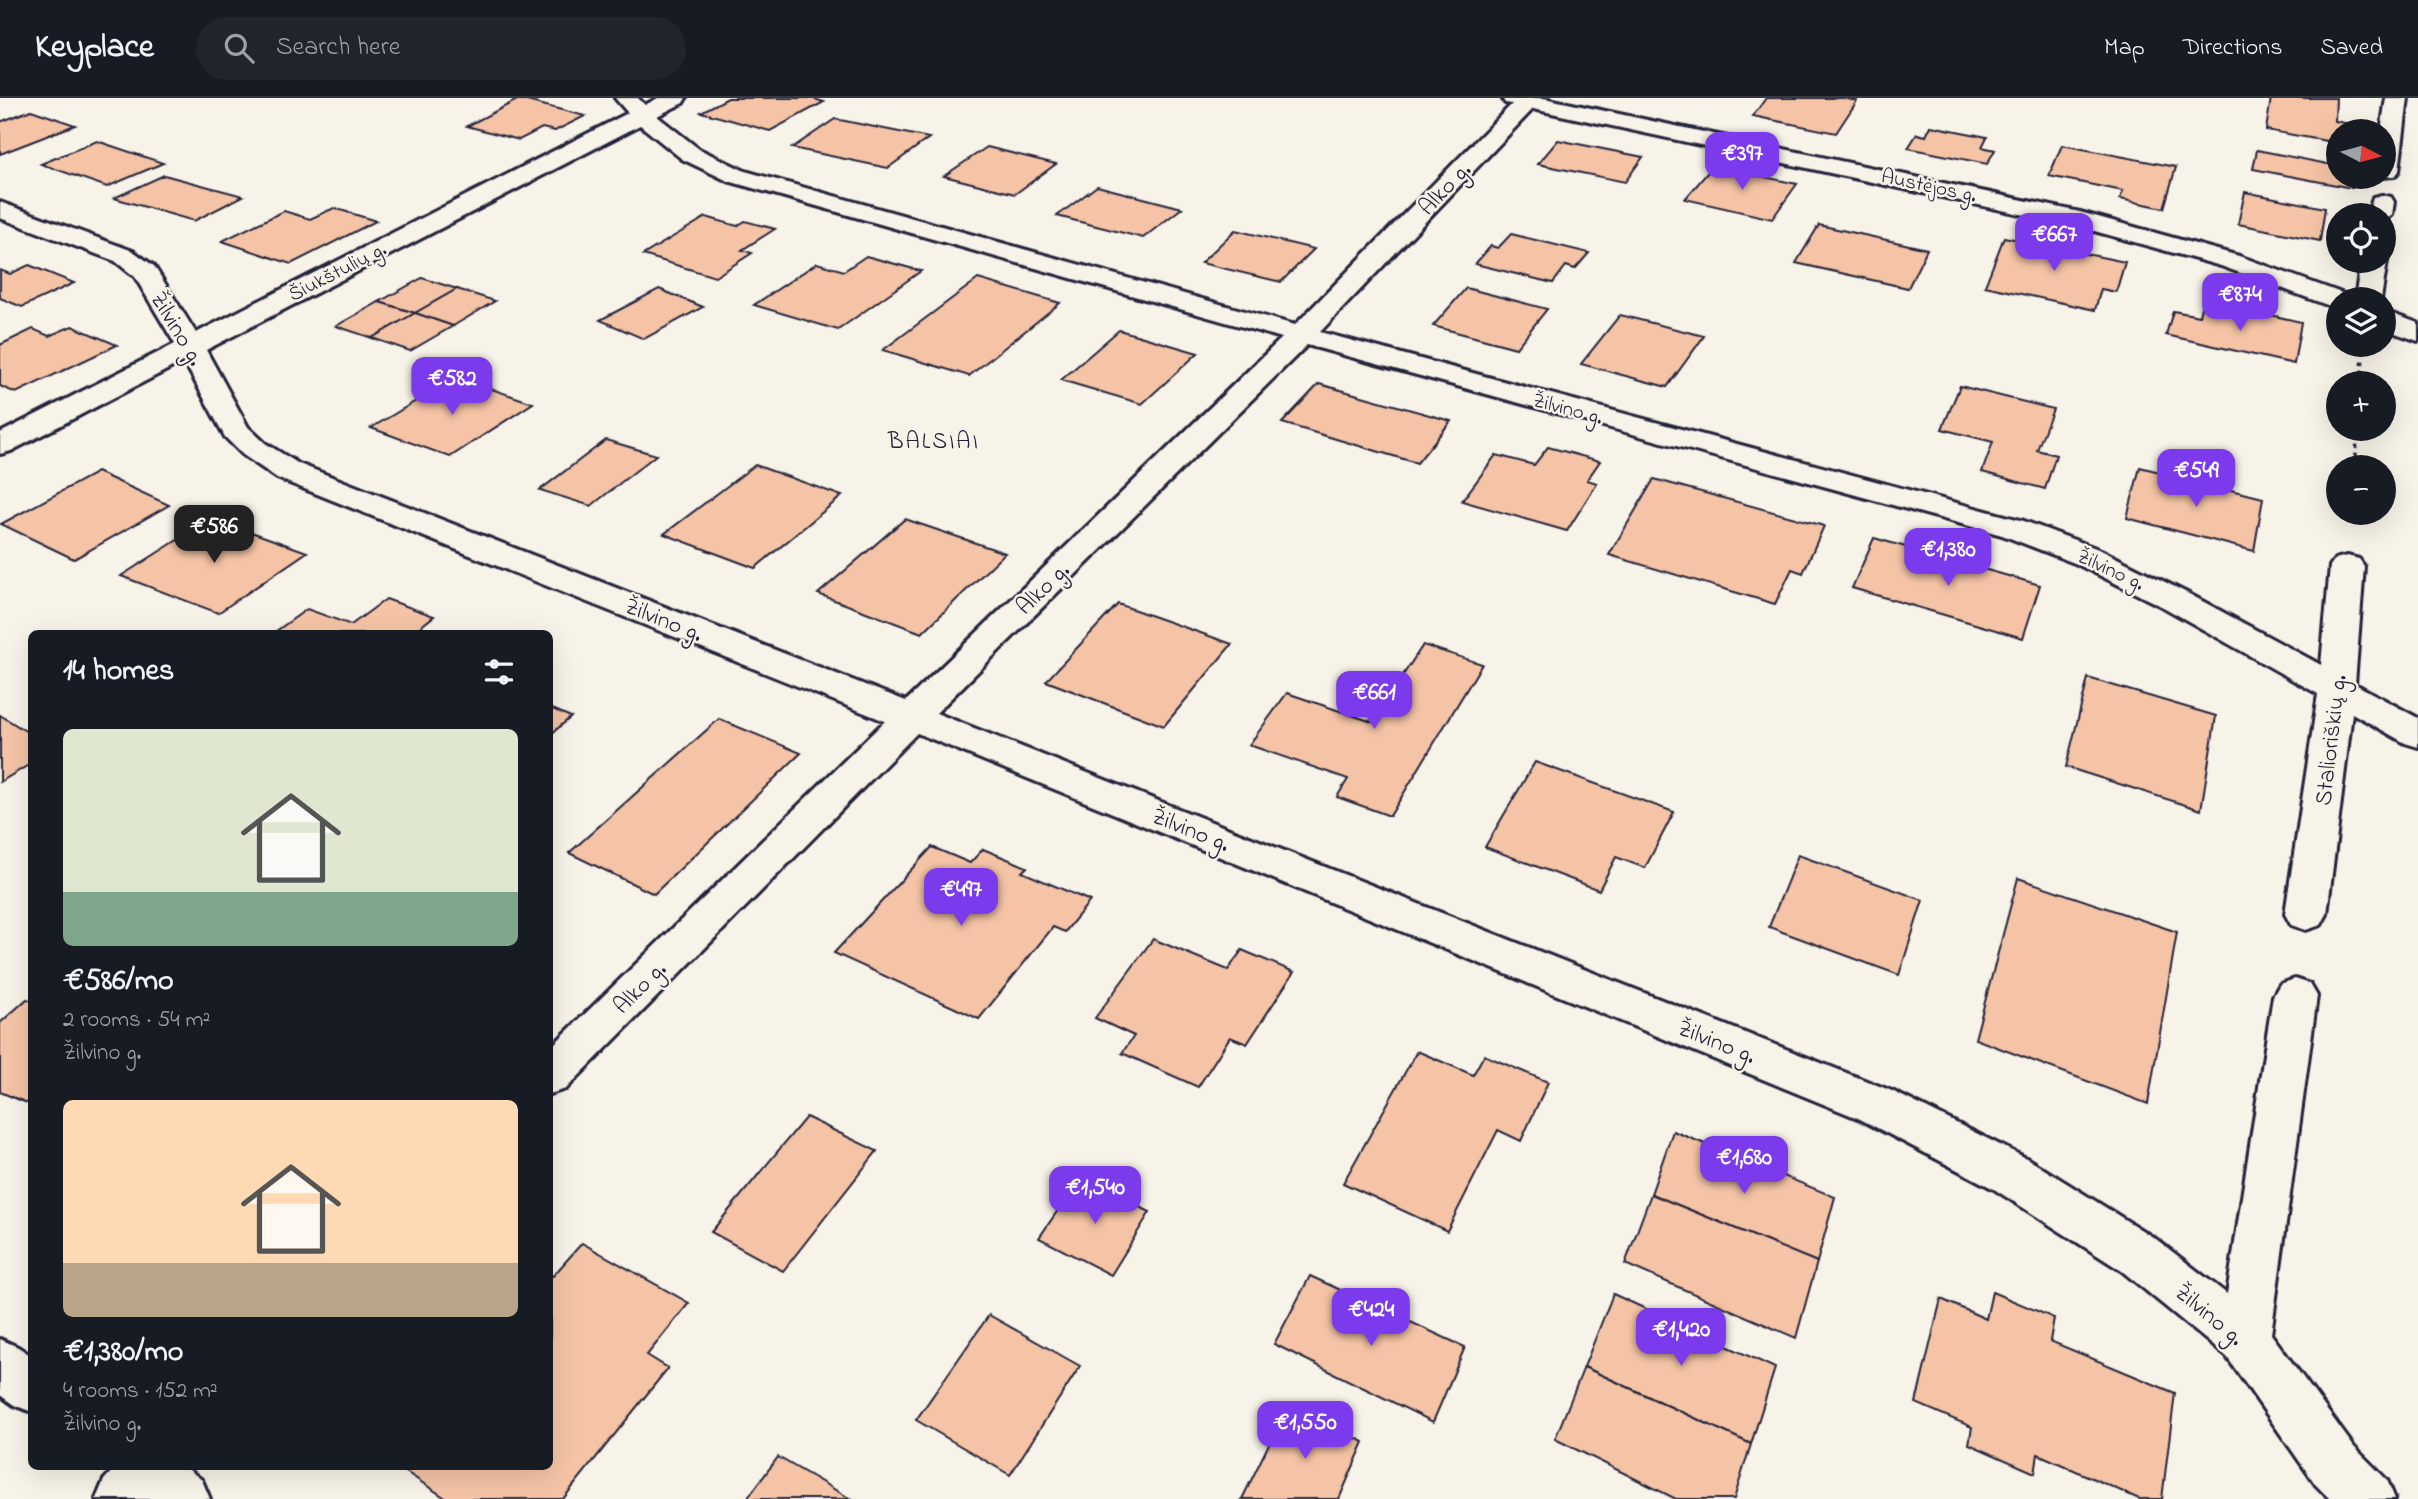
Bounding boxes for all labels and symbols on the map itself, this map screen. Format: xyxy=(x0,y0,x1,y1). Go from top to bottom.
north arrow xyxy=(2326,119,2396,189)
pin: €397 xyxy=(1701,132,1783,192)
street label: Alko g. xyxy=(1411,155,1481,225)
street label: Austėjos g. xyxy=(1878,162,1979,214)
pin: €667 xyxy=(2013,214,2095,273)
street label: Šiukštulių g. xyxy=(284,235,393,312)
pin: €874 xyxy=(2199,274,2281,333)
street label: Žilvino g. xyxy=(140,285,212,373)
pin: €582 xyxy=(411,358,493,417)
street label: Žilvino g. xyxy=(1529,386,1606,436)
district label: BALSIAI xyxy=(887,426,980,459)
pin: €549 xyxy=(2155,450,2237,509)
pin: €586 xyxy=(173,505,255,565)
pin: €1,380 xyxy=(1891,528,2005,588)
street label: Žilvino g. xyxy=(2071,542,2149,601)
street label: Alko g. xyxy=(1009,555,1079,624)
street label: Žilvino g. xyxy=(619,590,708,653)
pin: €661 xyxy=(1333,672,1415,731)
street label: Stalioriškių g. xyxy=(2307,673,2358,808)
street label: Žilvino g. xyxy=(1146,800,1235,863)
pin: €497 xyxy=(920,868,1002,928)
street label: Alko g. xyxy=(606,954,676,1024)
street label: Žilvino g. xyxy=(1672,1012,1761,1075)
pin: €1,680 xyxy=(1687,1136,1801,1196)
pin: €1,540 xyxy=(1038,1166,1152,1226)
street label: Žilvino g. xyxy=(2166,1276,2251,1356)
pin: €424 xyxy=(1330,1288,1412,1348)
pin: €1,420 xyxy=(1624,1308,1738,1368)
pin: €1,550 xyxy=(1248,1402,1362,1461)

